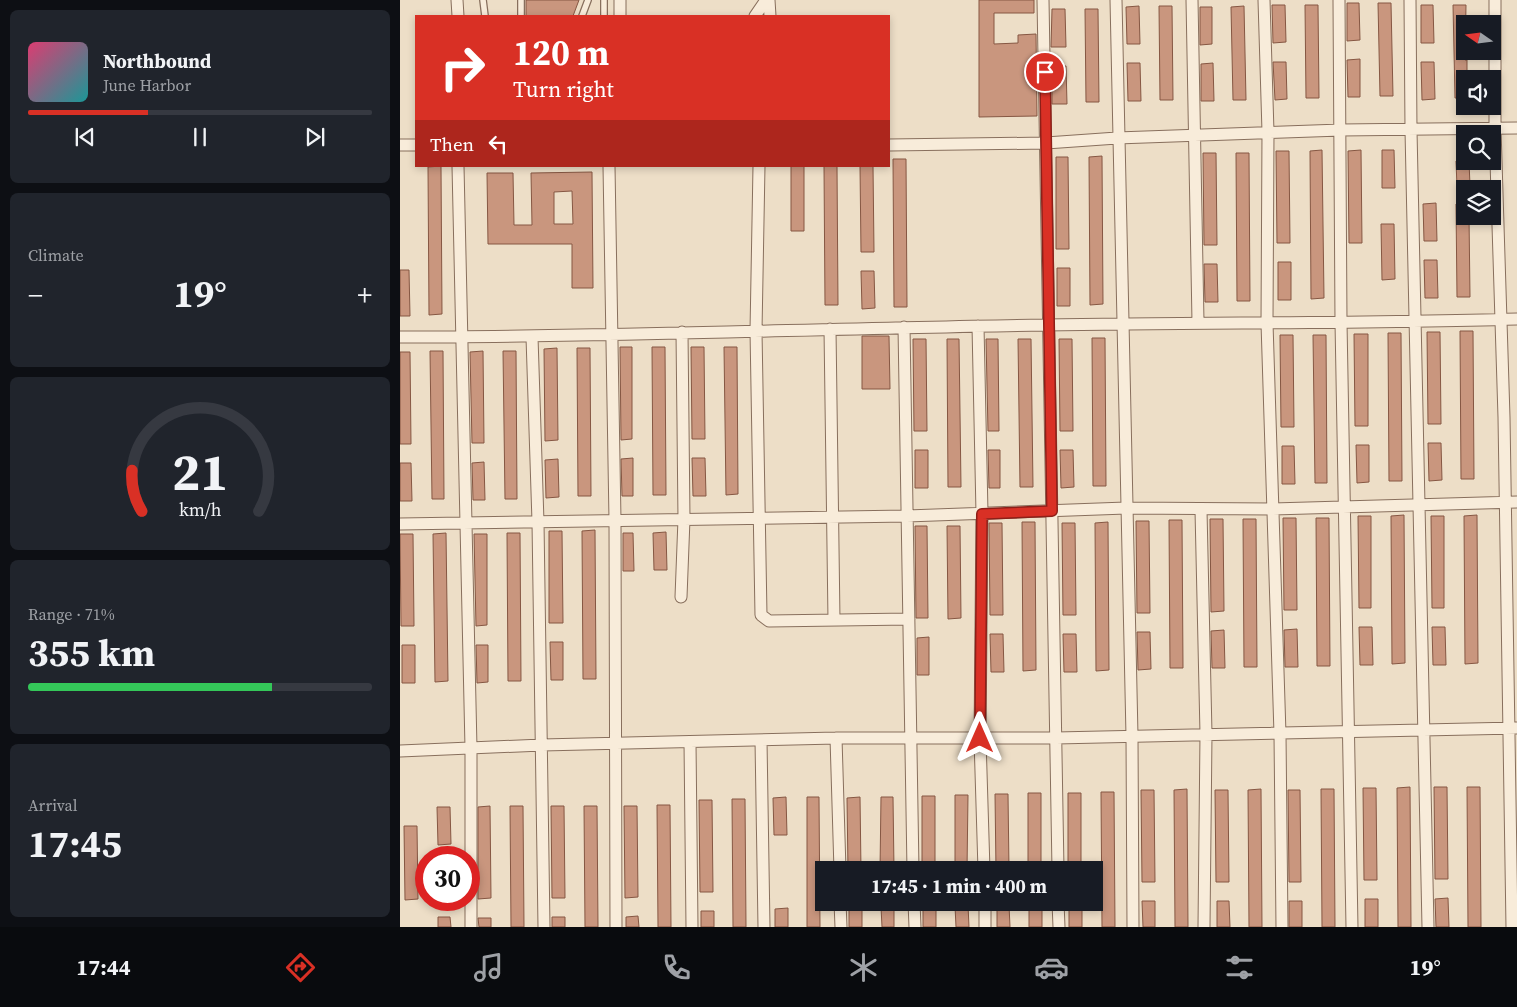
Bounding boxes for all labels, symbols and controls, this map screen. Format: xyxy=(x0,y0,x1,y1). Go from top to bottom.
north arrow xyxy=(1456,15,1501,60)
map controls xyxy=(1456,15,1501,225)
text: 120 m xyxy=(513,29,609,77)
icon: right xyxy=(430,35,495,100)
text: Northbound xyxy=(103,48,211,74)
pin xyxy=(1024,51,1066,93)
icon: arrive xyxy=(1031,58,1059,86)
button: sound xyxy=(1456,70,1501,115)
text: June Harbor xyxy=(103,74,191,96)
text: Turn right xyxy=(513,74,614,104)
icon: previous xyxy=(71,123,99,151)
icon: pause xyxy=(186,123,214,151)
icon: next xyxy=(301,123,329,151)
button: search xyxy=(1456,125,1501,170)
icon: left xyxy=(484,130,512,158)
text: Then xyxy=(430,131,474,157)
button: layers xyxy=(1456,180,1501,225)
text: Climate xyxy=(28,244,84,266)
text: 19° xyxy=(173,268,227,320)
text: − xyxy=(28,276,43,314)
text: + xyxy=(357,276,372,314)
text: 21 xyxy=(172,436,228,507)
text: km/h xyxy=(179,497,222,522)
text: Range · 71% xyxy=(28,603,115,625)
text: 355 km xyxy=(28,627,155,679)
position arrow xyxy=(953,711,1005,763)
text: Arrival xyxy=(28,794,77,816)
text: 17:45 xyxy=(28,818,122,870)
speed limit sign: 30 xyxy=(415,846,480,911)
text: 17:45 · 1 min · 400 m xyxy=(871,873,1047,899)
icon: directions xyxy=(283,950,318,985)
icon: music xyxy=(471,950,506,985)
icon: phone xyxy=(659,950,694,985)
icon: climate xyxy=(846,950,881,985)
icon: car xyxy=(1034,950,1069,985)
icon: filters xyxy=(1222,950,1257,985)
text: 17:44 xyxy=(76,952,131,982)
text: 19° xyxy=(1410,952,1441,982)

